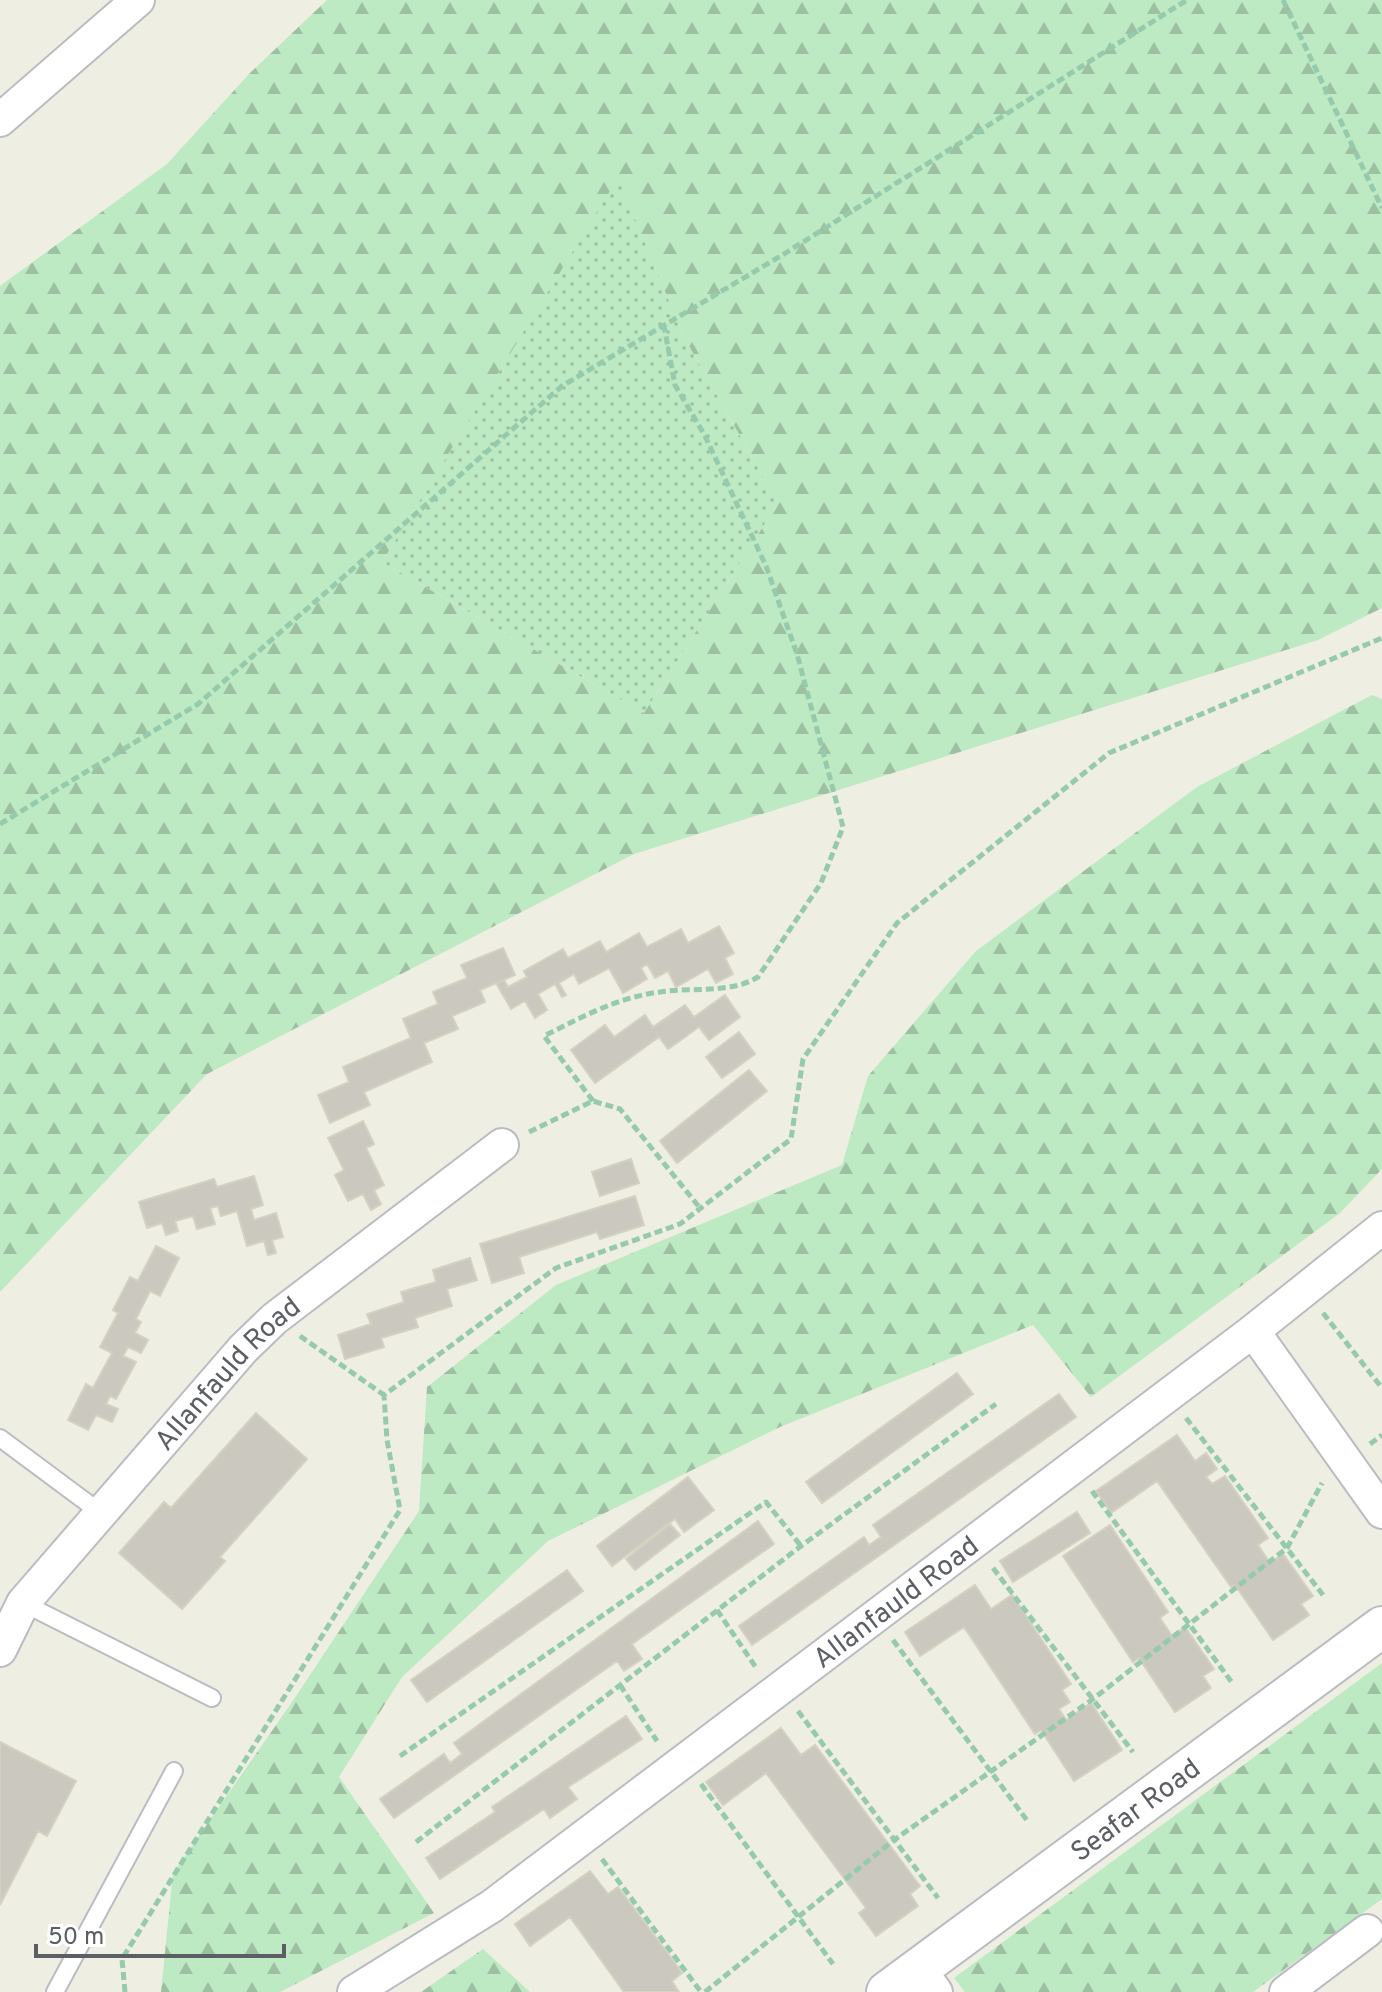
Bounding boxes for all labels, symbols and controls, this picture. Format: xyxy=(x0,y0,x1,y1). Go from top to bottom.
street label: Allanfauld Road xyxy=(148,1290,309,1459)
street label: Allanfauld Road xyxy=(807,1529,987,1678)
street label: Seafar Road xyxy=(1065,1752,1209,1871)
scale bar xyxy=(36,1908,284,1958)
text: 50 m xyxy=(48,1923,104,1953)

